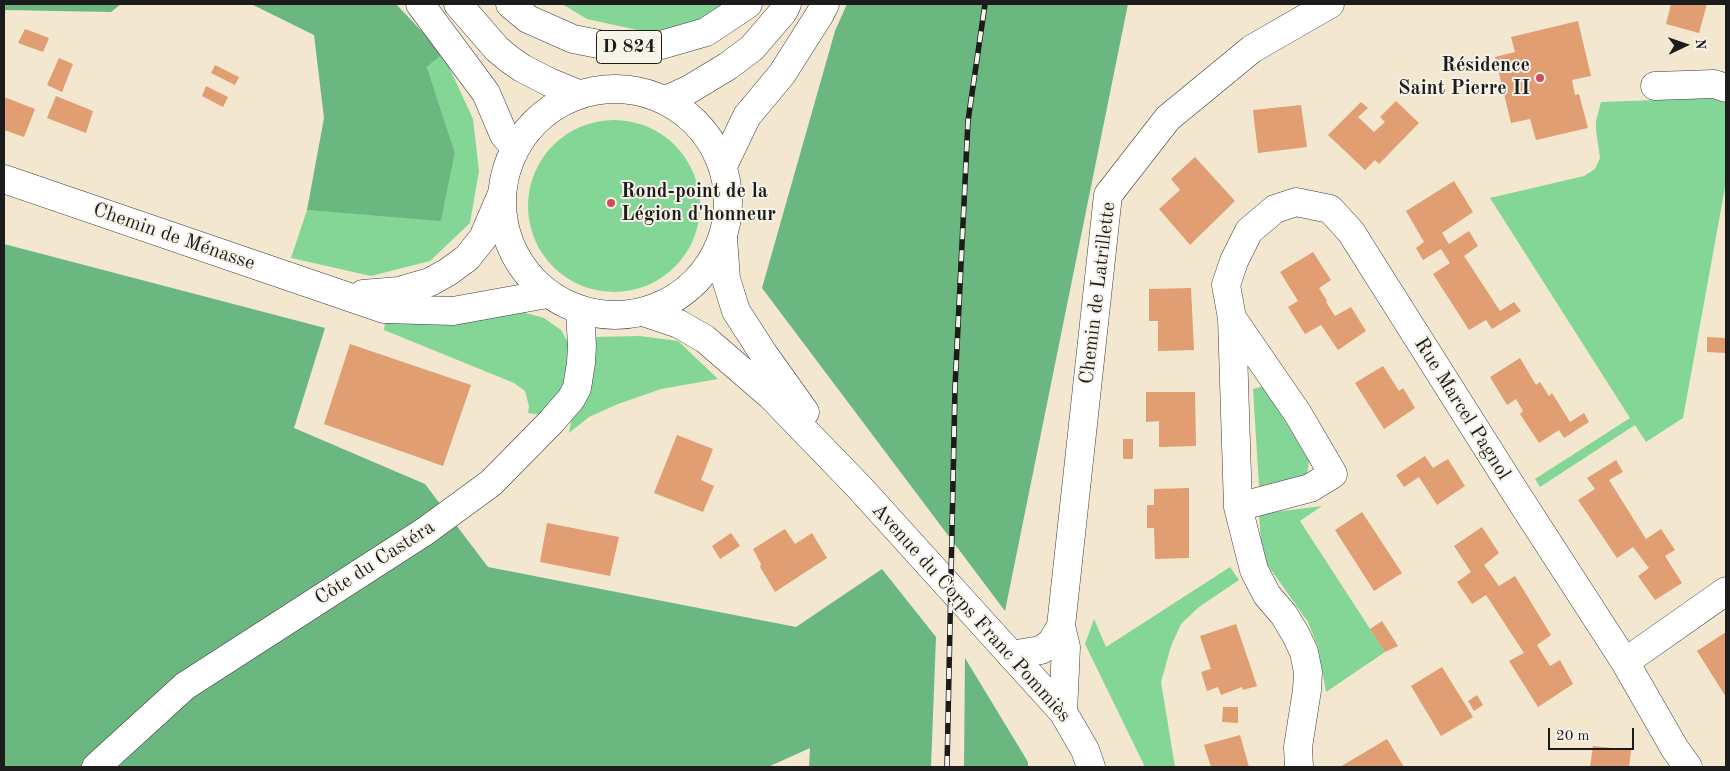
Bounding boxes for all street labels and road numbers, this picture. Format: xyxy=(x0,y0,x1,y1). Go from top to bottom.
road number: D 824 xyxy=(596,31,662,64)
street label: Chemin de Ménasse xyxy=(90,198,258,276)
street label: Chemin de Latrillette xyxy=(1075,200,1121,386)
street label: Rue Marcel Pagnol xyxy=(1409,333,1515,485)
street label: Avenue du Corps Franc Pommiès xyxy=(866,499,1076,727)
street label: Côte du Castéra xyxy=(311,515,439,611)

